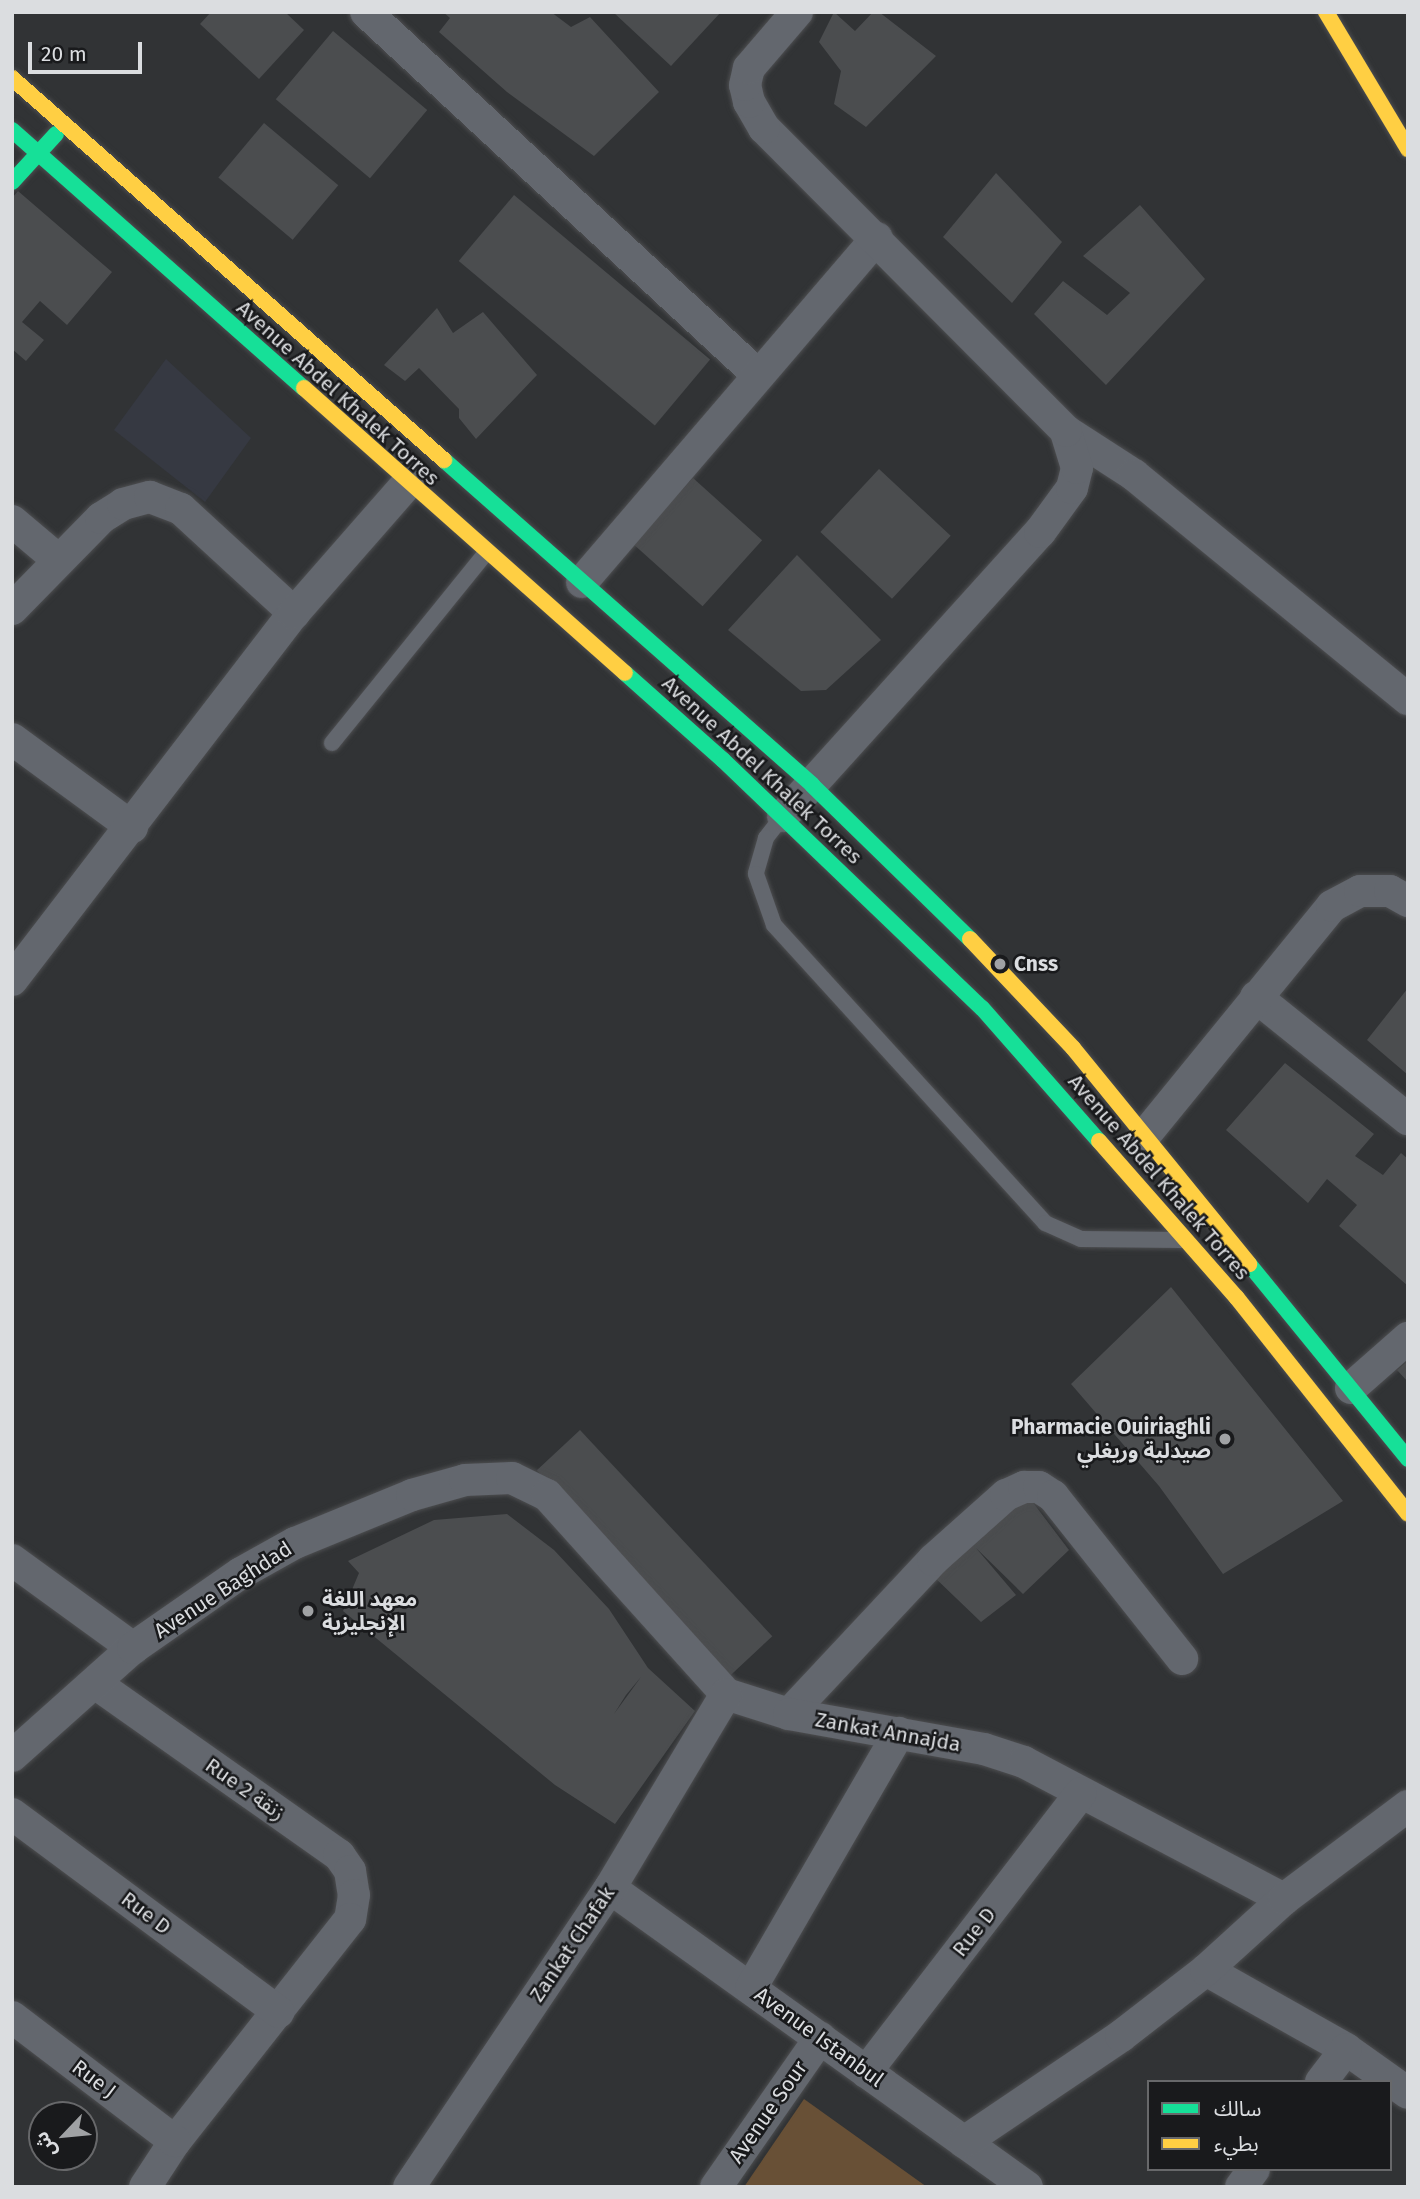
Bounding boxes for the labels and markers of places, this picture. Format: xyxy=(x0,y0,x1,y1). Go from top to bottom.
place label: Cnss xyxy=(1014,951,1058,977)
marker: Cnss xyxy=(992,956,1008,972)
place label: Pharmacie Ouiriaghli صيدلية وريغلي xyxy=(1011,1414,1211,1464)
marker: Pharmacie Ouiriaghli صيدلية وريغلي xyxy=(1217,1431,1233,1447)
place label: معهد اللغة الإنجليزية xyxy=(322,1586,417,1636)
marker: معهد اللغة الإنجليزية xyxy=(300,1603,316,1619)

